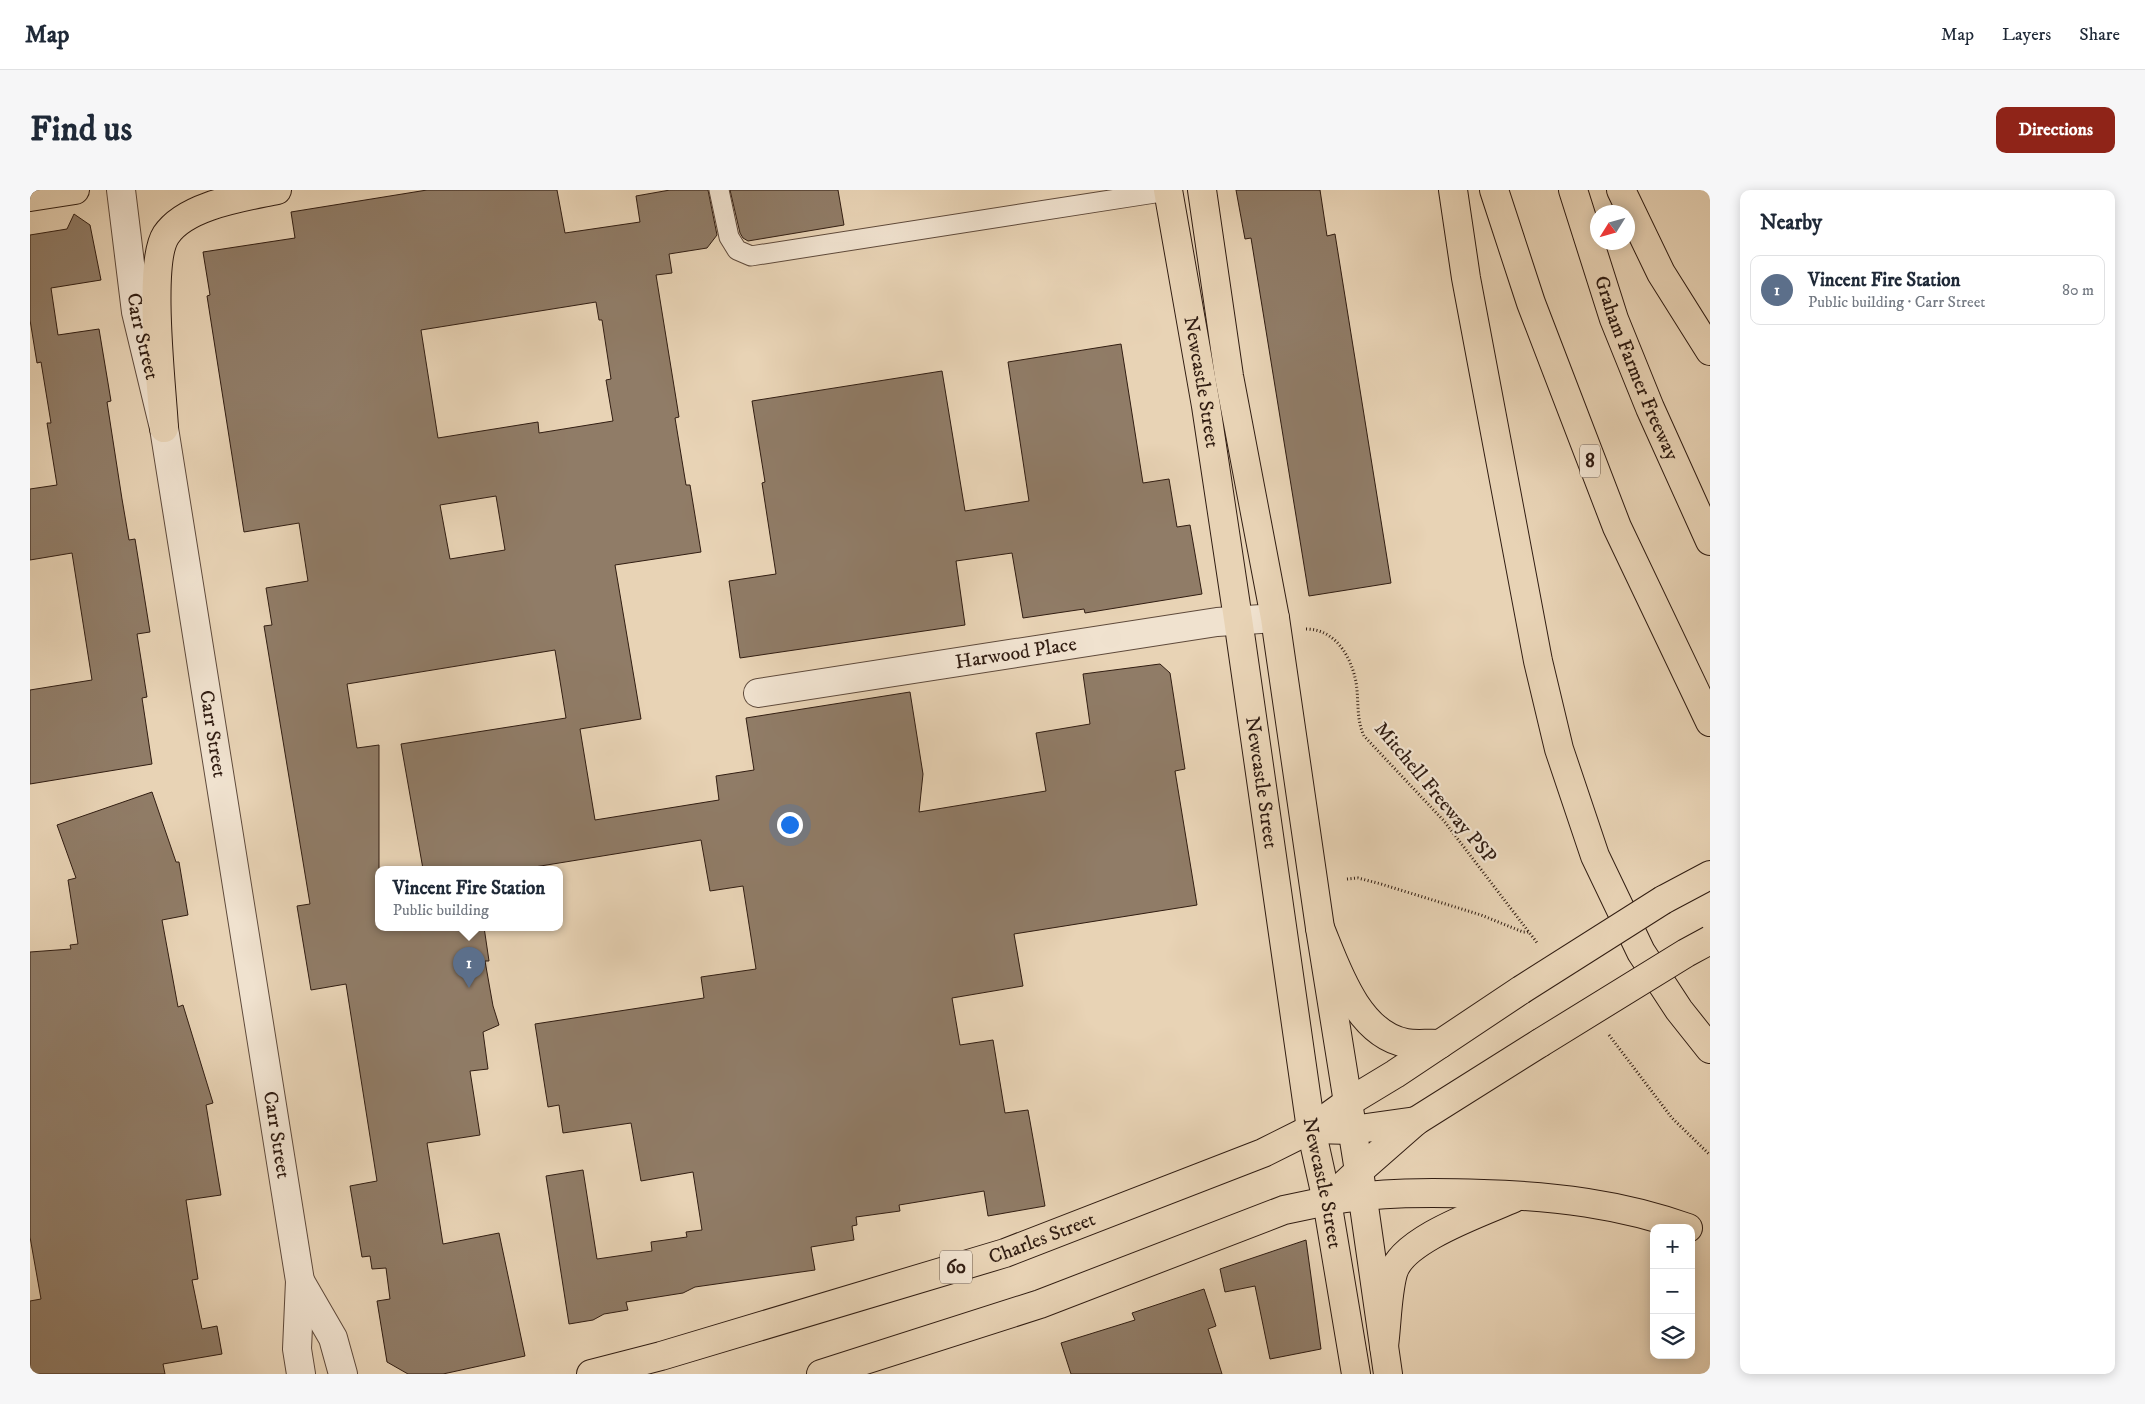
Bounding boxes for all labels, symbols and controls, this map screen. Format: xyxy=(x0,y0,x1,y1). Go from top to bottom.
text: Map xyxy=(25,20,69,50)
text: Map xyxy=(1941,24,1974,46)
text: Layers xyxy=(2002,24,2051,46)
text: Share xyxy=(2079,24,2120,46)
button: Directions xyxy=(1996,107,2115,153)
text: Find us xyxy=(30,108,132,152)
north arrow xyxy=(1590,205,1635,250)
text: Nearby xyxy=(1760,210,1822,236)
text: Vincent Fire Station xyxy=(1808,269,1961,292)
street label: Graham Farmer Freeway xyxy=(1589,273,1685,465)
text: 1 xyxy=(1774,280,1780,300)
text: 80 m xyxy=(2062,280,2094,300)
street label: Carr Street xyxy=(121,292,164,382)
text: Public building · Carr Street xyxy=(1808,292,1985,312)
street label: Newcastle Street xyxy=(1178,314,1225,450)
road number: 8 xyxy=(1580,445,1600,478)
street label: Harwood Place xyxy=(954,631,1078,675)
street label: Carr Street xyxy=(193,688,232,779)
street label: Newcastle Street xyxy=(1240,715,1283,850)
street label: Mitchell Freeway PSP xyxy=(1368,717,1502,869)
your location xyxy=(777,812,803,838)
popup xyxy=(375,866,563,931)
text: Vincent Fire Station xyxy=(393,877,545,900)
text: Public building xyxy=(393,900,489,920)
pin: 1 xyxy=(453,947,485,988)
street label: Carr Street xyxy=(257,1089,296,1180)
street label: Newcastle Street xyxy=(1297,1116,1347,1250)
street label: Charles Street xyxy=(986,1207,1099,1270)
map controls xyxy=(1650,1224,1695,1359)
button: + xyxy=(1650,1224,1695,1269)
road number: 60 xyxy=(940,1250,972,1284)
button: − xyxy=(1650,1269,1695,1314)
button: layers xyxy=(1650,1314,1695,1359)

